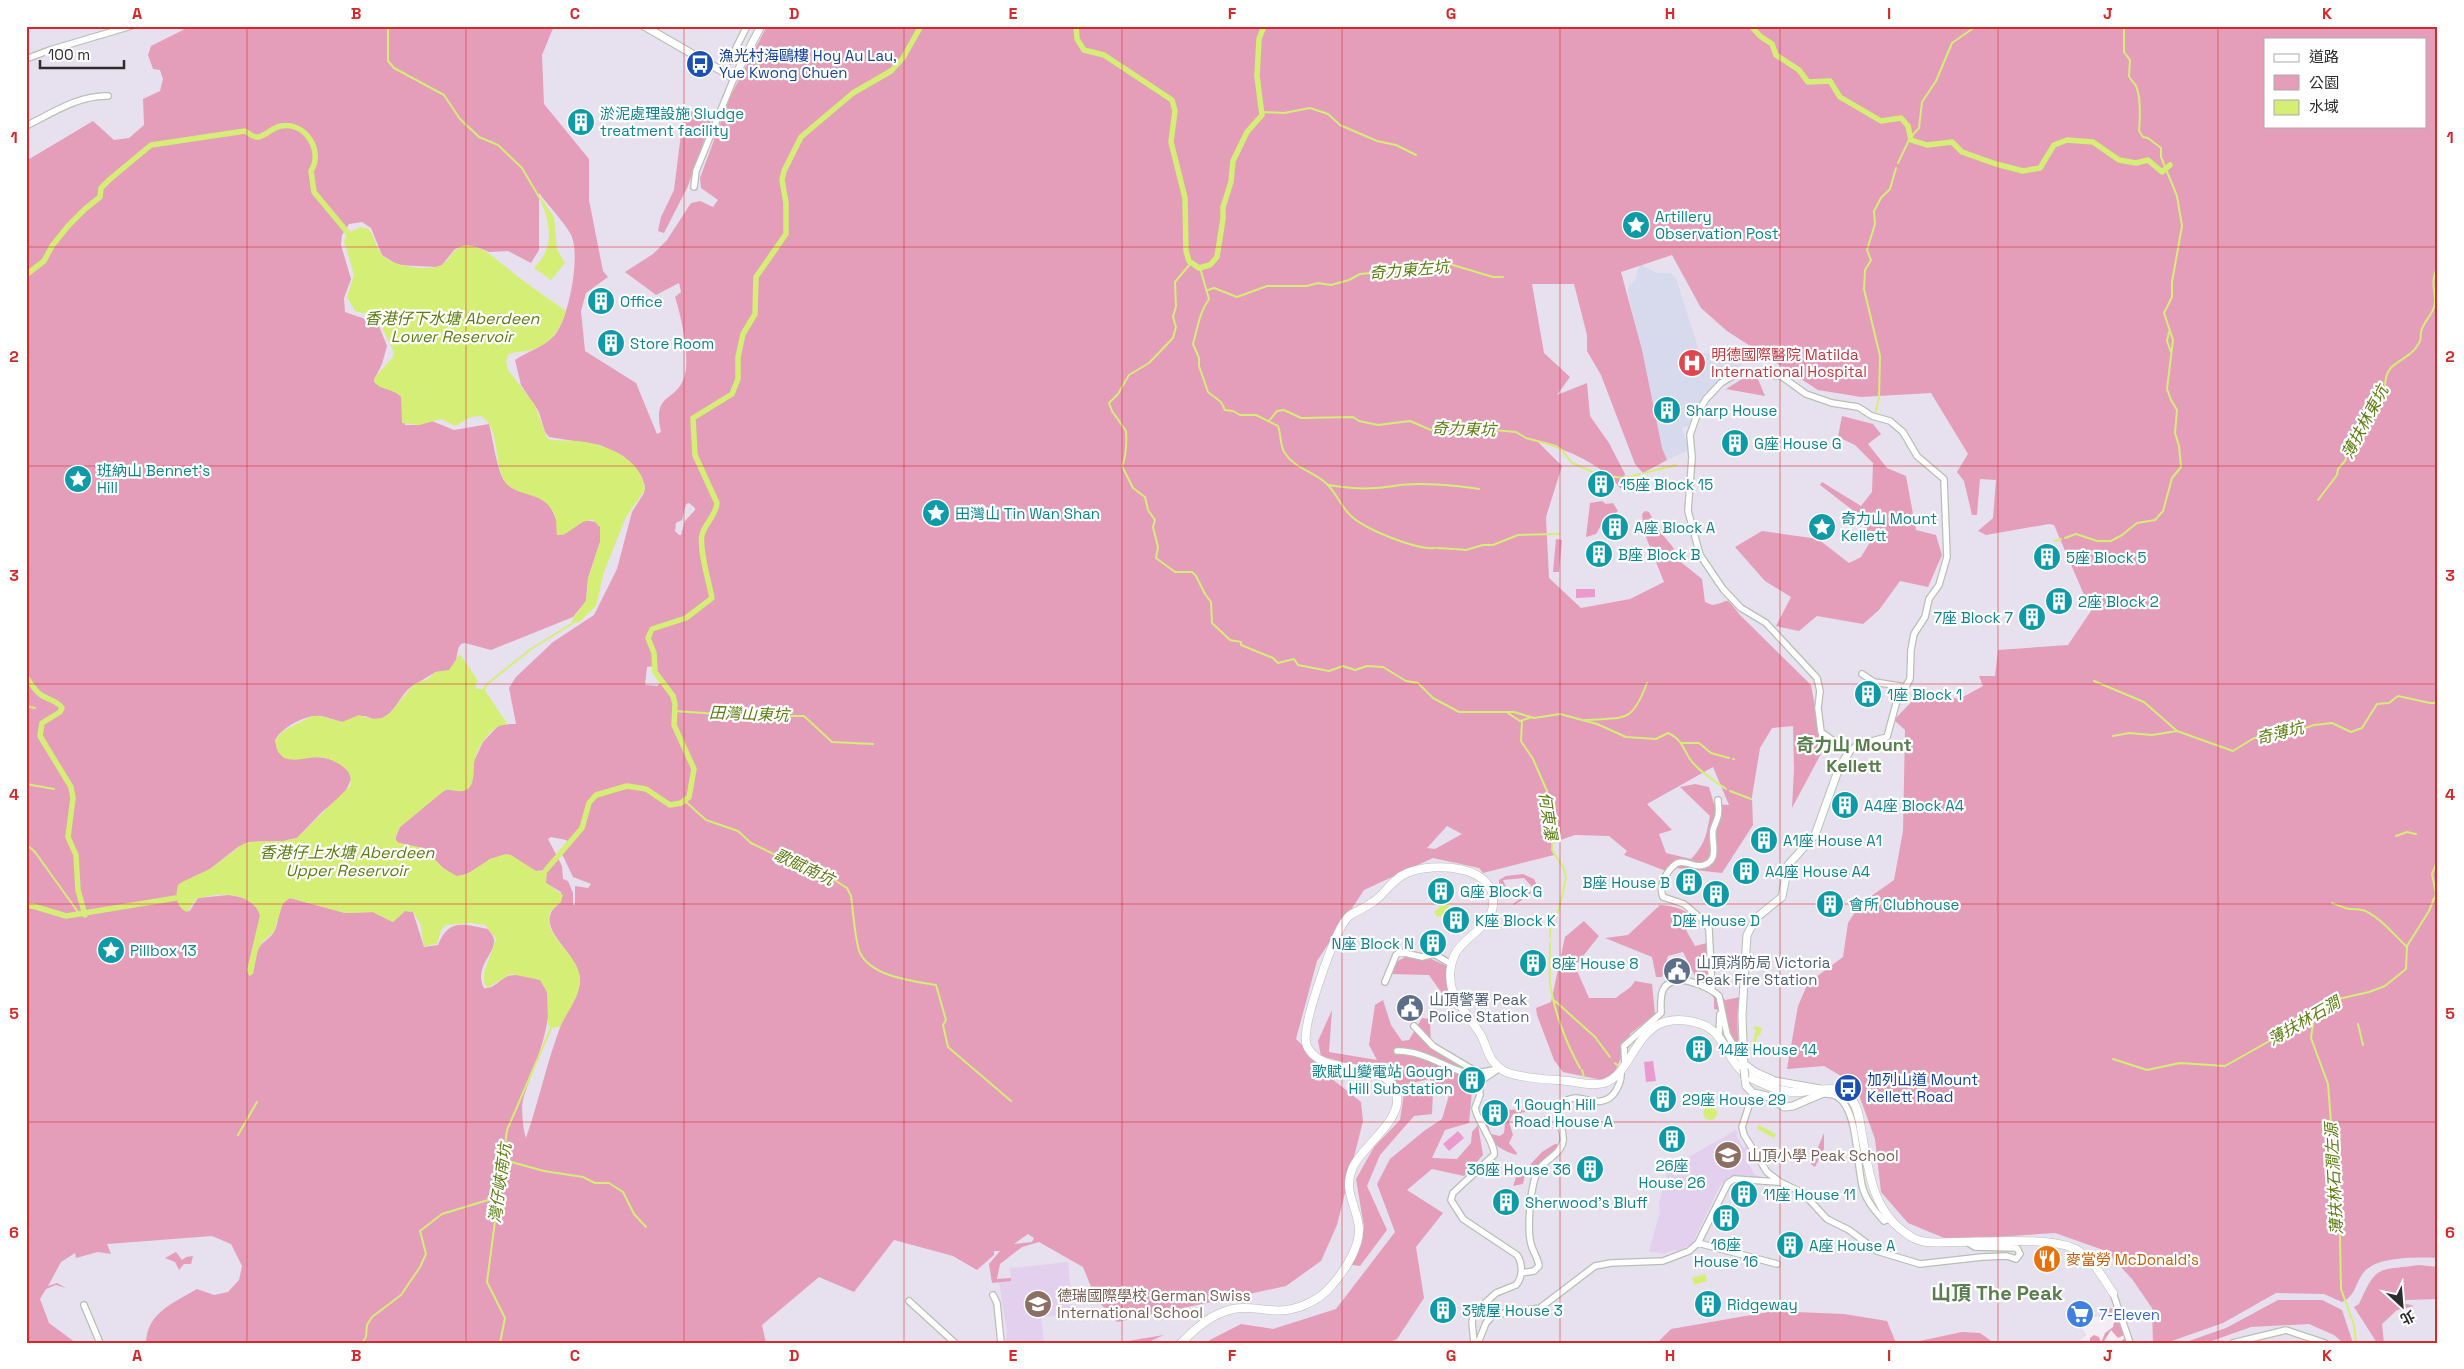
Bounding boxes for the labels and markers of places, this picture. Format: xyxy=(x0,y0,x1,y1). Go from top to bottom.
place label: 漁光村海鷗樓 Hoy Au Lau, Yue Kwong Chuen xyxy=(719,46,897,82)
bus stop icon: 漁光村海鷗樓 Hoy Au Lau, Yue Kwong Chuen xyxy=(685,49,715,79)
place label: 淤泥處理設施 Sludge treatment facility xyxy=(600,104,744,140)
building icon: 淤泥處理設施 Sludge treatment facility xyxy=(566,107,596,137)
place label: Artillery Observation Post xyxy=(1655,207,1779,243)
place icon: Artillery Observation Post xyxy=(1621,210,1651,240)
building icon: Office xyxy=(586,286,616,316)
place label: Office xyxy=(620,292,663,311)
building icon: Store Room xyxy=(596,328,626,358)
place label: Store Room xyxy=(630,334,714,353)
place label: 明德國際醫院 Matilda International Hospital xyxy=(1711,345,1867,381)
hospital icon: 明德國際醫院 Matilda International Hospital xyxy=(1677,348,1707,378)
building icon: Sharp House xyxy=(1652,395,1682,425)
place label: Sharp House xyxy=(1686,401,1777,420)
building icon: G座 House G xyxy=(1720,428,1750,458)
place label: G座 House G xyxy=(1754,434,1842,453)
place label: 班納山 Bennet's Hill xyxy=(97,461,210,497)
place icon: 班納山 Bennet's Hill xyxy=(63,464,93,494)
building icon: 15座 Block 15 xyxy=(1586,469,1616,499)
place label: 15座 Block 15 xyxy=(1620,475,1713,494)
place icon: 田灣山 Tin Wan Shan xyxy=(921,498,951,528)
place label: 田灣山 Tin Wan Shan xyxy=(955,504,1100,523)
place label: 奇力山 Mount Kellett xyxy=(1841,509,1937,545)
building icon: A座 Block A xyxy=(1600,512,1630,542)
place icon: 奇力山 Mount Kellett xyxy=(1807,512,1837,542)
place label: A座 Block A xyxy=(1634,518,1716,537)
building icon: B座 Block B xyxy=(1584,539,1614,569)
building icon: 5座 Block 5 xyxy=(2032,542,2062,572)
place label: B座 Block B xyxy=(1618,545,1701,564)
place label: 5座 Block 5 xyxy=(2066,548,2147,567)
building icon: 2座 Block 2 xyxy=(2044,586,2074,616)
place label: 2座 Block 2 xyxy=(2078,592,2159,611)
building icon: 7座 Block 7 xyxy=(2017,602,2047,632)
place label: 7座 Block 7 xyxy=(1933,608,2013,627)
building icon: 1座 Block 1 xyxy=(1853,679,1883,709)
place label: 1座 Block 1 xyxy=(1887,685,1962,704)
building icon: A4座 Block A4 xyxy=(1830,790,1860,820)
place label: A4座 Block A4 xyxy=(1864,796,1964,815)
building icon: A1座 House A1 xyxy=(1749,825,1779,855)
place label: A1座 House A1 xyxy=(1783,831,1882,850)
building icon: A4座 House A4 xyxy=(1731,856,1761,886)
place label: A4座 House A4 xyxy=(1765,862,1870,881)
building icon: B座 House B xyxy=(1674,867,1704,897)
place label: B座 House B xyxy=(1582,873,1670,892)
building icon: G座 Block G xyxy=(1426,876,1456,906)
building icon: D座 House D xyxy=(1701,879,1731,909)
place label: G座 Block G xyxy=(1460,882,1542,901)
building icon: 會所 Clubhouse xyxy=(1815,889,1845,919)
place label: 會所 Clubhouse xyxy=(1849,895,1960,914)
building icon: K座 Block K xyxy=(1441,905,1471,935)
place label: K座 Block K xyxy=(1475,911,1556,930)
place label: D座 House D xyxy=(1672,911,1760,930)
building icon: N座 Block N xyxy=(1418,928,1448,958)
place label: N座 Block N xyxy=(1331,934,1414,953)
place icon: Pillbox 13 xyxy=(96,935,126,965)
place label: Pillbox 13 xyxy=(130,941,197,960)
building icon: 8座 House 8 xyxy=(1518,948,1548,978)
place label: 山頂消防局 Victoria Peak Fire Station xyxy=(1696,953,1831,989)
place label: 8座 House 8 xyxy=(1552,954,1638,973)
public building icon: 山頂消防局 Victoria Peak Fire Station xyxy=(1662,956,1692,986)
place label: 山頂警署 Peak Police Station xyxy=(1429,990,1529,1026)
public building icon: 山頂警署 Peak Police Station xyxy=(1395,993,1425,1023)
building icon: 14座 House 14 xyxy=(1684,1034,1714,1064)
place label: 14座 House 14 xyxy=(1718,1040,1817,1059)
place label: 歌賦山變電站 Gough Hill Substation xyxy=(1312,1062,1453,1098)
building icon: 歌賦山變電站 Gough Hill Substation xyxy=(1457,1065,1487,1095)
place label: 加列山道 Mount Kellett Road xyxy=(1867,1070,1978,1106)
bus stop icon: 加列山道 Mount Kellett Road xyxy=(1833,1073,1863,1103)
building icon: 29座 House 29 xyxy=(1648,1084,1678,1114)
place label: 29座 House 29 xyxy=(1682,1090,1786,1109)
place label: 1 Gough Hill Road House A xyxy=(1514,1095,1613,1131)
building icon: 1 Gough Hill Road House A xyxy=(1480,1098,1510,1128)
building icon: 26座 House 26 xyxy=(1657,1124,1687,1154)
school or university icon: 山頂小學 Peak School xyxy=(1713,1140,1743,1170)
place label: 山頂小學 Peak School xyxy=(1747,1146,1899,1165)
building icon: 36座 House 36 xyxy=(1575,1154,1605,1184)
place label: 26座 House 26 xyxy=(1638,1156,1706,1192)
place label: 36座 House 36 xyxy=(1467,1160,1571,1179)
building icon: 11座 House 11 xyxy=(1729,1179,1759,1209)
place label: 11座 House 11 xyxy=(1763,1185,1856,1204)
building icon: Sherwood's Bluff xyxy=(1491,1187,1521,1217)
place label: Sherwood's Bluff xyxy=(1525,1193,1648,1212)
building icon: 16座 House 16 xyxy=(1711,1203,1741,1233)
building icon: A座 House A xyxy=(1775,1230,1805,1260)
place label: 16座 House 16 xyxy=(1694,1235,1758,1271)
place label: A座 House A xyxy=(1809,1236,1896,1255)
restaurant icon: 麥當勞 McDonald's xyxy=(2032,1244,2062,1274)
place label: 麥當勞 McDonald's xyxy=(2066,1250,2199,1269)
place label: 德瑞國際學校 German Swiss International School xyxy=(1057,1286,1251,1322)
school or university icon: 德瑞國際學校 German Swiss International School xyxy=(1023,1289,1053,1319)
building icon: Ridgeway xyxy=(1693,1289,1723,1319)
building icon: 3號屋 House 3 xyxy=(1428,1295,1458,1325)
place label: Ridgeway xyxy=(1727,1295,1798,1314)
supermarket icon: 7-Eleven xyxy=(2065,1299,2095,1329)
place label: 3號屋 House 3 xyxy=(1462,1301,1563,1320)
place label: 7-Eleven xyxy=(2099,1305,2160,1324)

